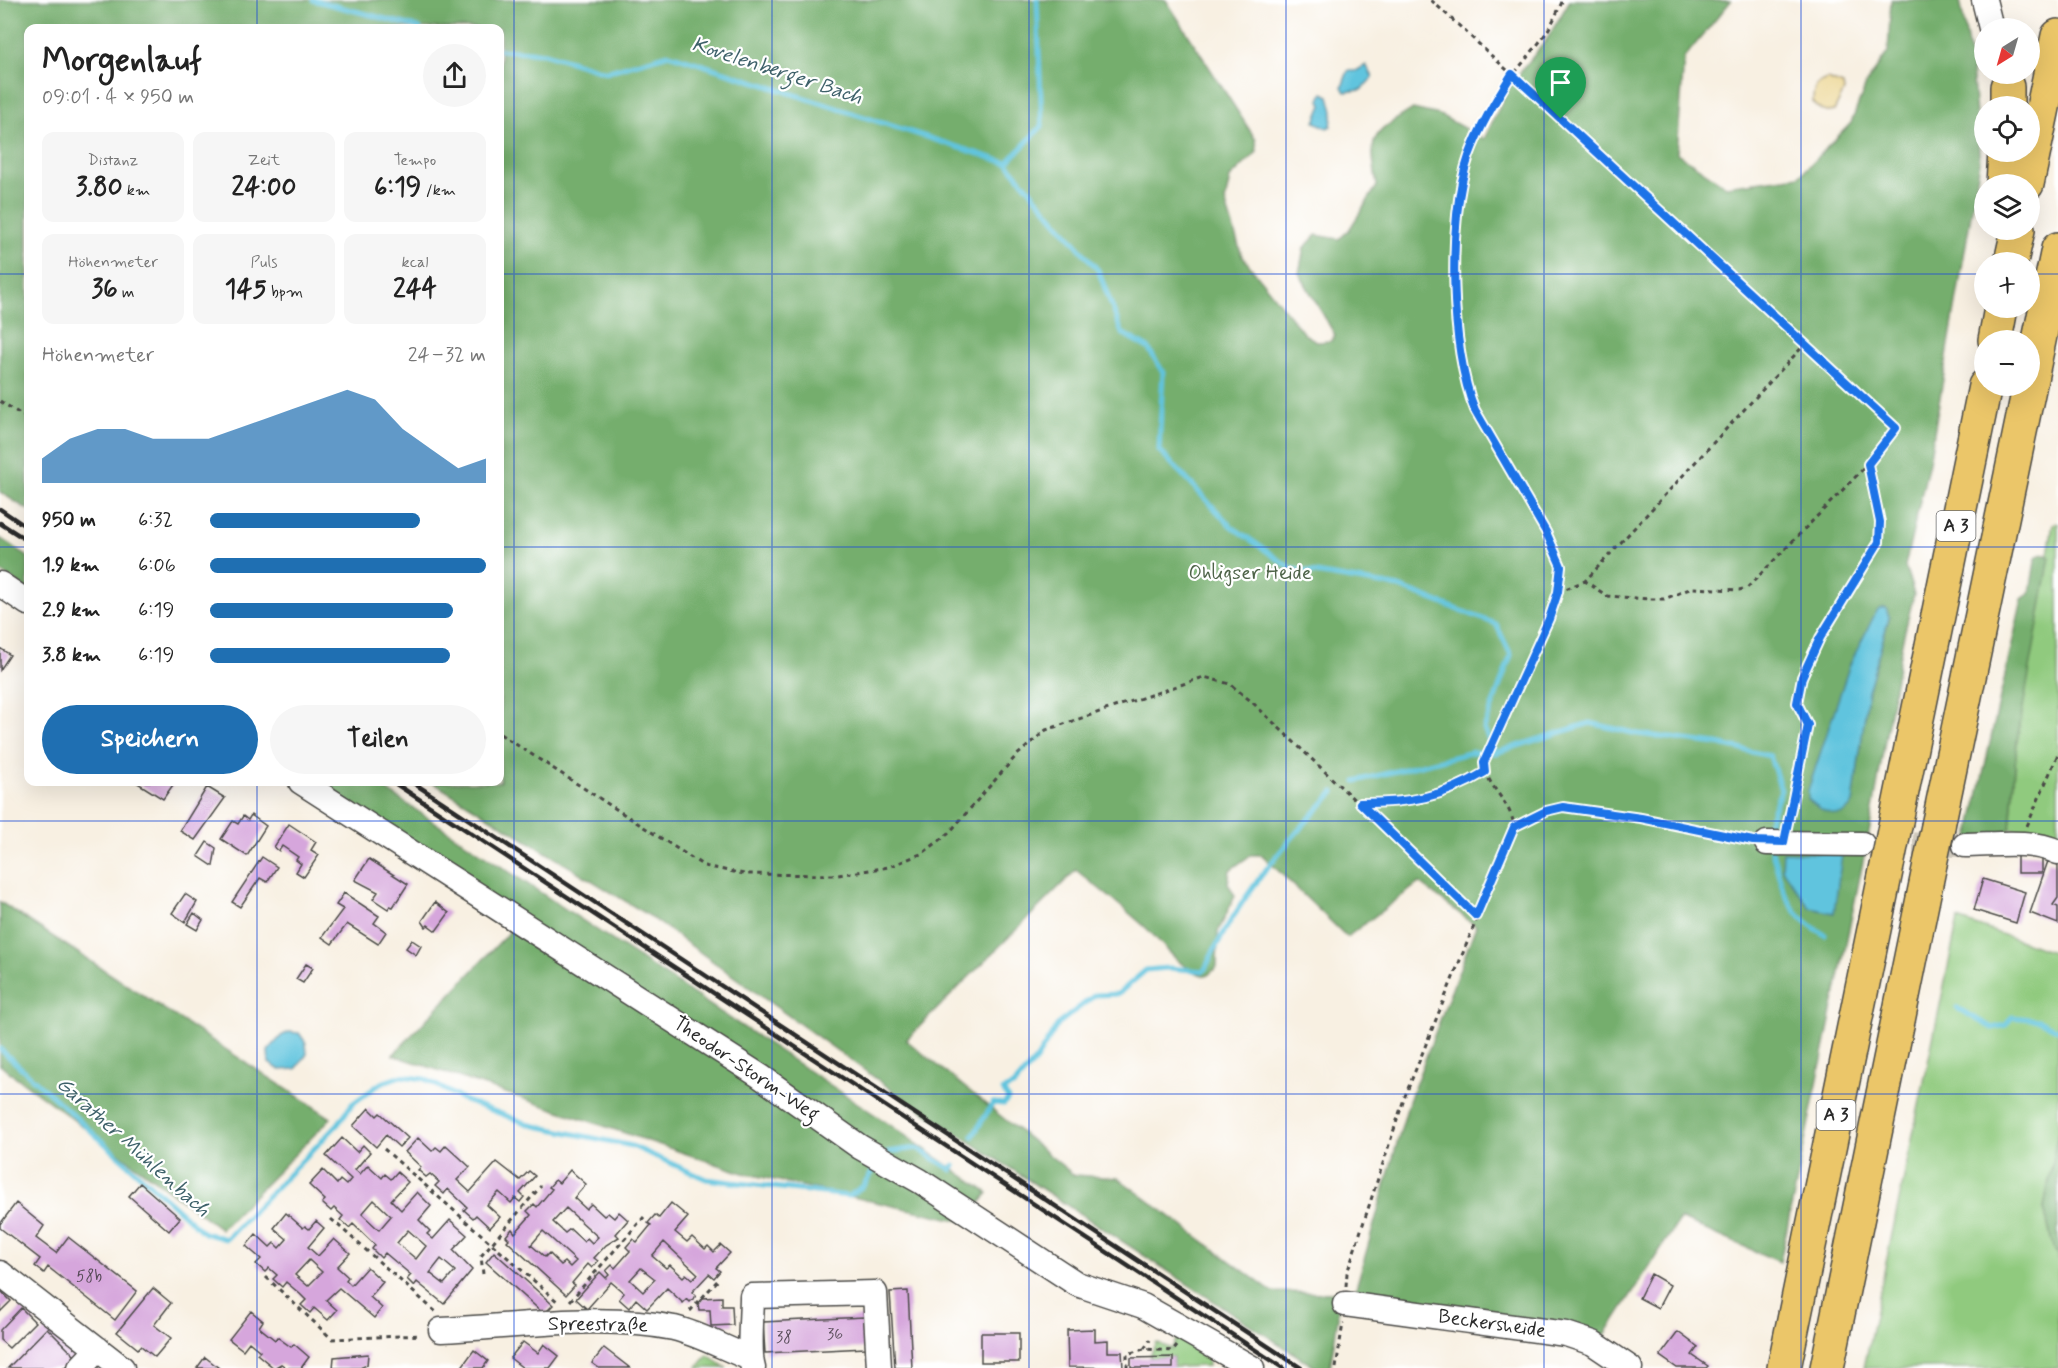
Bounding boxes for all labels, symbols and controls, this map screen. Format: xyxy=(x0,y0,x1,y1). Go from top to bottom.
north arrow xyxy=(1974,18,2040,84)
map controls xyxy=(1974,18,2040,396)
water label: Kovelenberger Bach xyxy=(688,30,866,114)
text: Morgenlauf xyxy=(42,39,202,83)
button: share xyxy=(423,44,486,107)
pin xyxy=(1535,57,1586,119)
icon: arrive xyxy=(1544,66,1577,99)
text: 09:01 · 4 × 950 m xyxy=(42,84,194,111)
button: locate xyxy=(1974,96,2040,162)
text: Distanz xyxy=(88,150,138,171)
text: Zeit xyxy=(248,150,280,171)
text: Tempo xyxy=(394,150,436,171)
text: 3.80 xyxy=(76,171,123,205)
text: 24:00 xyxy=(232,171,296,205)
text: 6:19 xyxy=(374,171,421,205)
button: layers xyxy=(1974,174,2040,240)
text: km xyxy=(123,180,150,201)
text: /km xyxy=(421,180,456,201)
text: Höhenmeter xyxy=(68,252,158,273)
text: Puls xyxy=(251,252,278,273)
text: kcal xyxy=(402,252,428,273)
button: + xyxy=(1974,252,2040,318)
text: 36 xyxy=(91,273,118,307)
text: 145 xyxy=(225,273,267,307)
text: 244 xyxy=(393,273,437,307)
text: m xyxy=(118,282,135,303)
text: bpm xyxy=(267,282,303,303)
button: − xyxy=(1974,330,2040,396)
text: Höhenmeter xyxy=(42,342,154,369)
text: 24–32 m xyxy=(408,342,486,369)
text: 950 m xyxy=(42,507,96,534)
text: 6:32 xyxy=(138,507,173,534)
road number: A 3 xyxy=(1936,511,1976,541)
text: 1.9 km xyxy=(42,552,100,579)
text: 6:06 xyxy=(138,552,176,579)
park label: Ohligser Heide xyxy=(1188,560,1312,587)
text: 2.9 km xyxy=(42,597,100,624)
text: 6:19 xyxy=(138,597,174,624)
text: 3.8 km xyxy=(42,642,101,669)
text: 6:19 xyxy=(138,642,174,669)
button: Speichern xyxy=(42,705,258,774)
button: Teilen xyxy=(270,705,486,774)
street label: Theodor-Storm-Weg xyxy=(666,1010,825,1130)
water label: Garather Mühlenbach xyxy=(50,1070,216,1224)
road number: A 3 xyxy=(1816,1100,1856,1130)
house number: 58b xyxy=(76,1266,102,1287)
street label: Beckersheide xyxy=(1436,1303,1548,1345)
street label: Spreestraße xyxy=(548,1311,648,1339)
house number: 36 xyxy=(827,1324,843,1345)
house number: 38 xyxy=(776,1327,792,1348)

